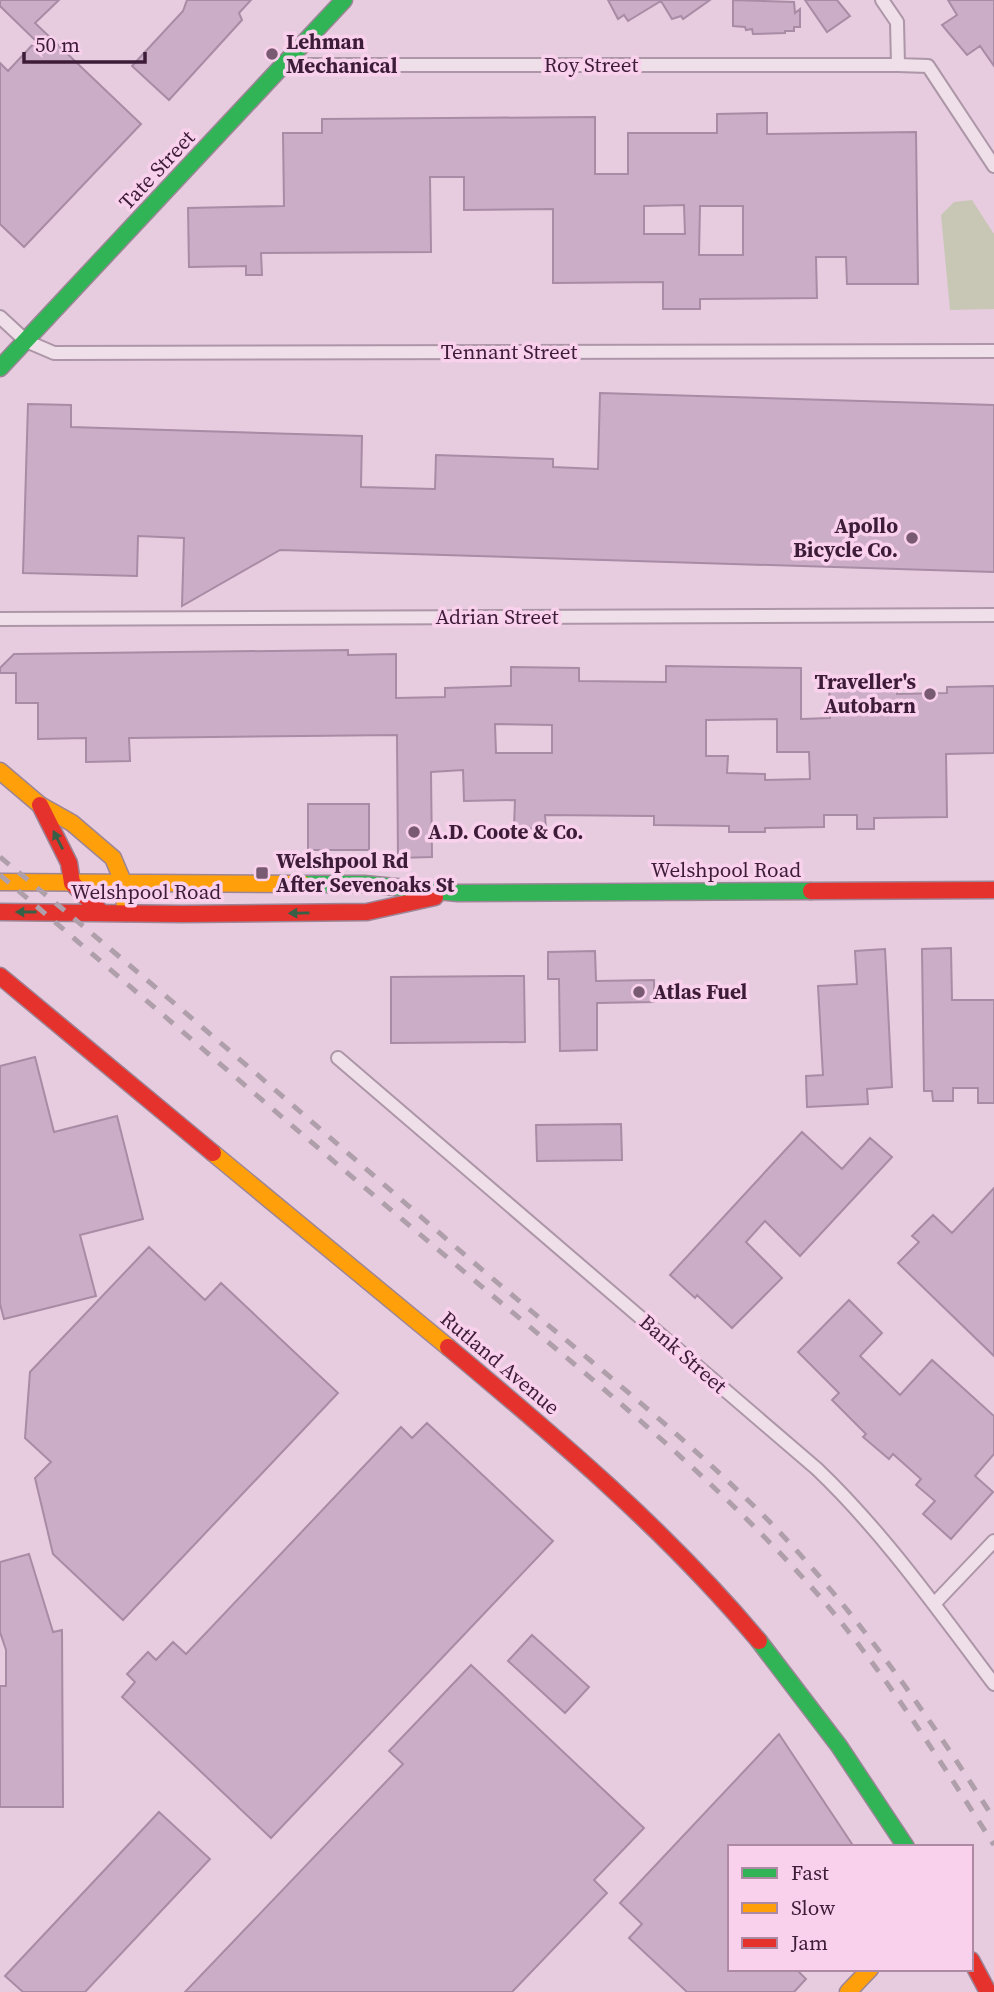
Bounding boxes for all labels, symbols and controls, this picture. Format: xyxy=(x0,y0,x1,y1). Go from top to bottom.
scale bar xyxy=(24,21,145,65)
place label: Lehman Mechanical xyxy=(286,27,398,80)
text: 50 m xyxy=(35,30,80,59)
marker: Lehman Mechanical xyxy=(264,46,280,62)
street label: Roy Street xyxy=(544,50,639,79)
street label: Tate Street xyxy=(112,123,201,216)
street label: Tennant Street xyxy=(441,337,577,366)
place label: Apollo Bicycle Co. xyxy=(793,511,898,564)
marker: Apollo Bicycle Co. xyxy=(904,530,920,546)
street label: Adrian Street xyxy=(435,602,559,631)
place label: Traveller's Autobarn xyxy=(815,667,916,720)
marker: Traveller's Autobarn xyxy=(922,686,938,702)
place label: A.D. Coote & Co. xyxy=(428,817,583,846)
marker: A.D. Coote & Co. xyxy=(406,824,422,840)
one-way arrow xyxy=(52,830,63,850)
place label: Welshpool Rd After Sevenoaks St xyxy=(276,846,455,899)
street label: Welshpool Road xyxy=(651,855,801,884)
marker: Welshpool Rd After Sevenoaks St xyxy=(254,865,270,881)
street label: Welshpool Road xyxy=(71,877,221,906)
one-way arrow xyxy=(15,906,37,918)
one-way arrow xyxy=(288,907,310,918)
place label: Atlas Fuel xyxy=(653,977,748,1006)
marker: Atlas Fuel xyxy=(631,984,647,1000)
street label: Rutland Avenue xyxy=(434,1304,566,1421)
street label: Bank Street xyxy=(633,1308,733,1400)
legend xyxy=(728,1845,973,1971)
text: Fast xyxy=(791,1858,829,1887)
text: Slow xyxy=(791,1893,835,1922)
text: Jam xyxy=(790,1928,828,1957)

